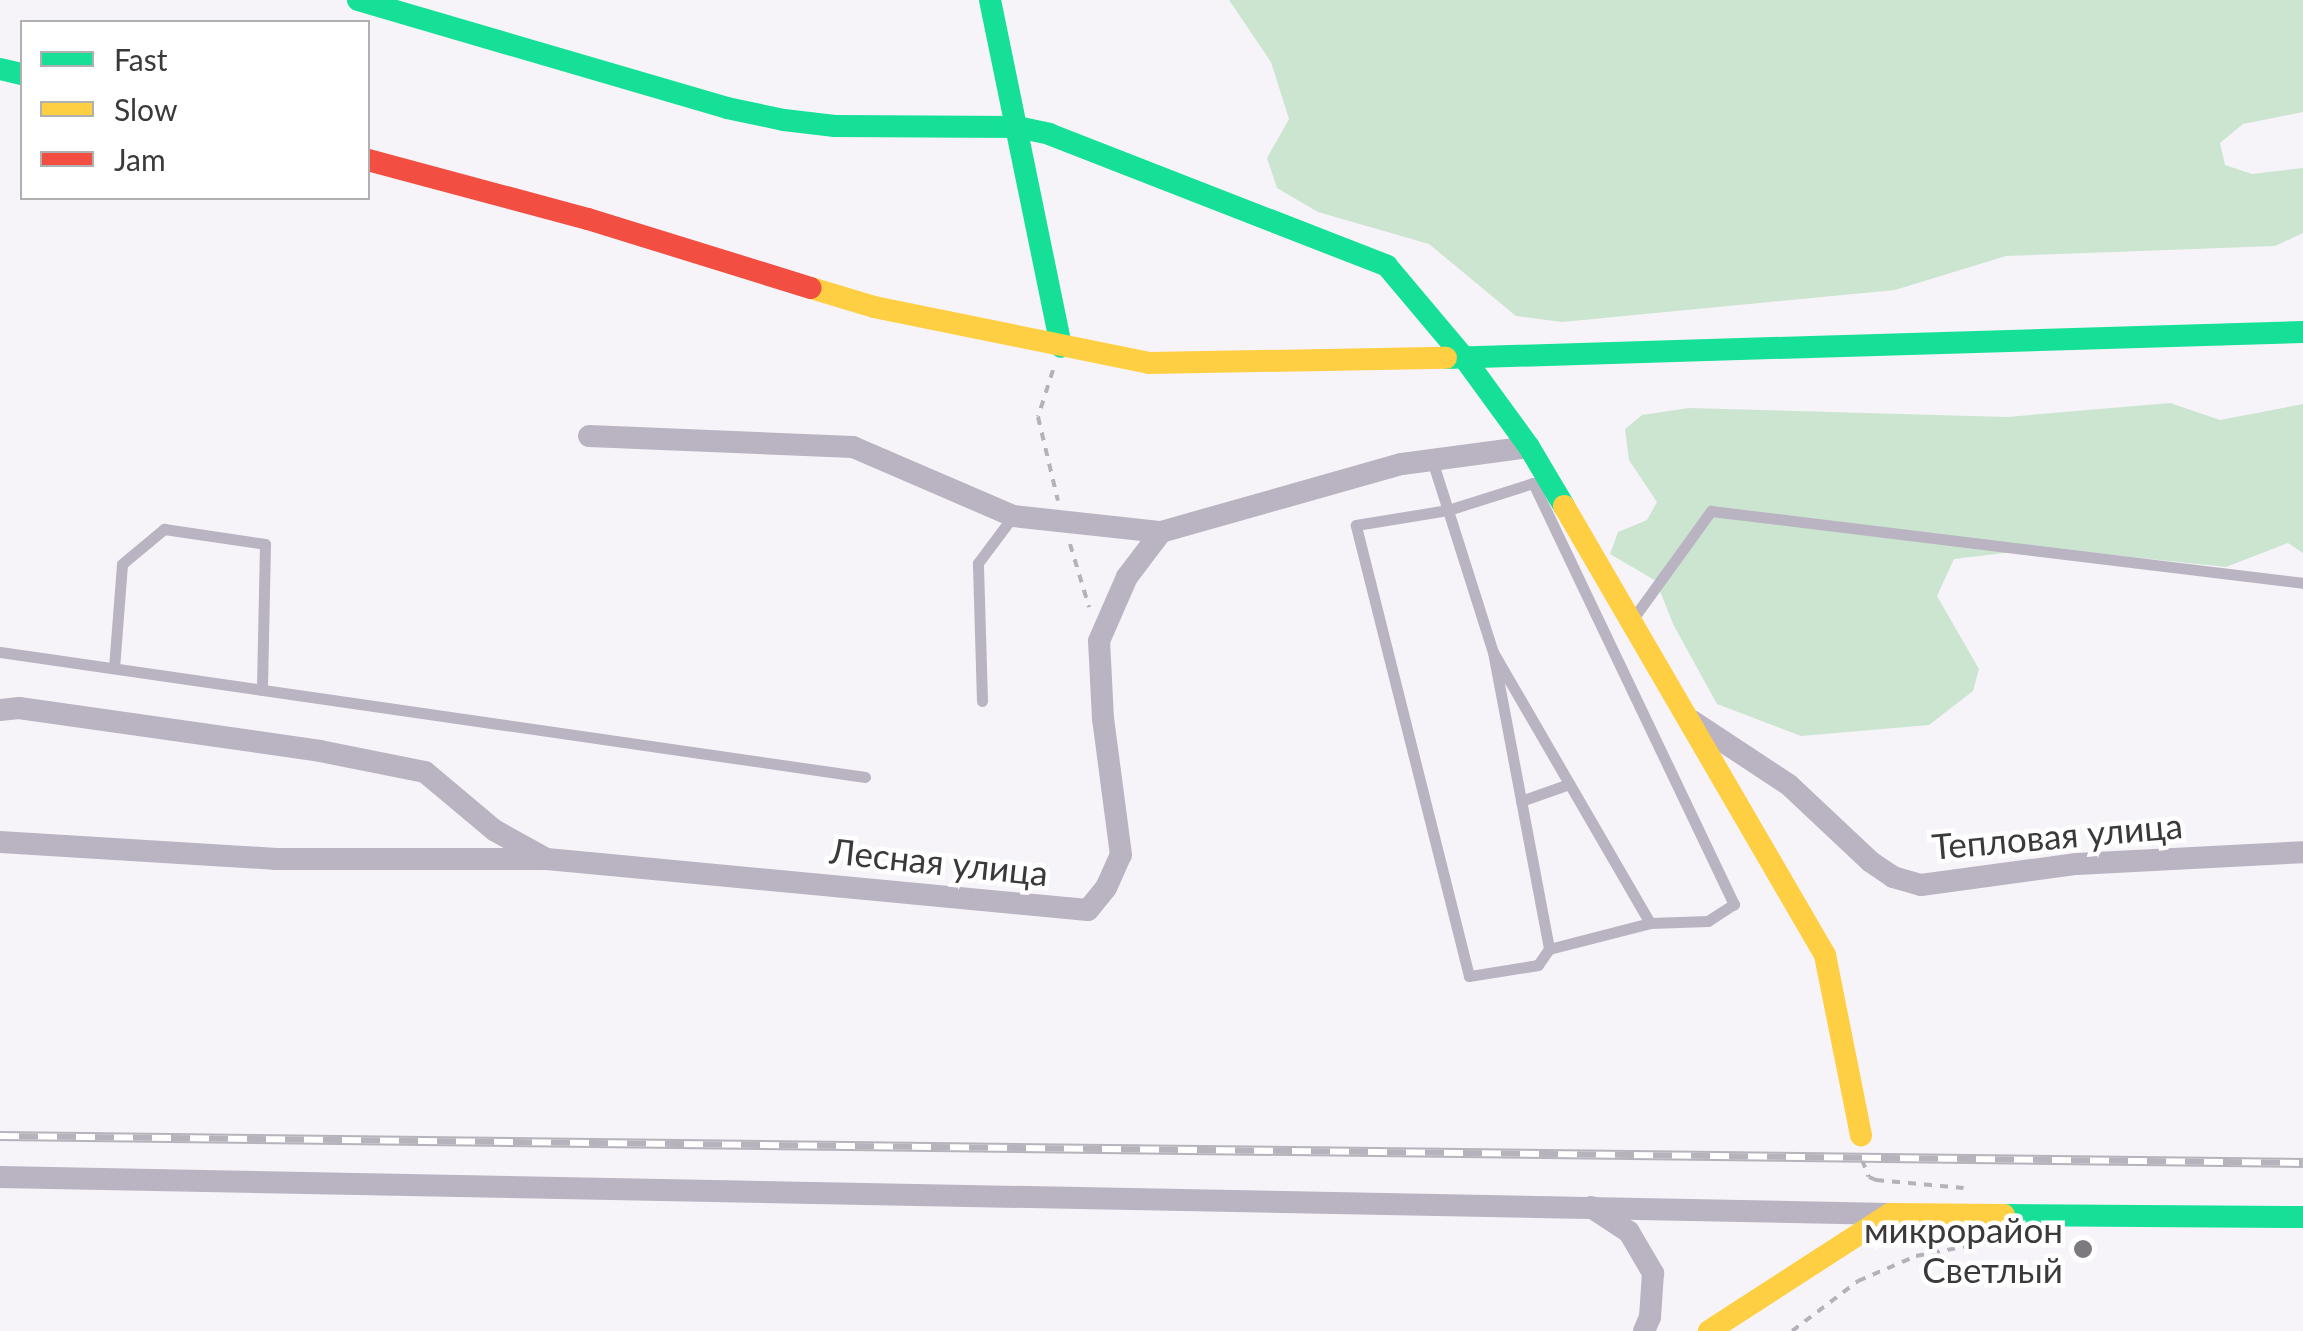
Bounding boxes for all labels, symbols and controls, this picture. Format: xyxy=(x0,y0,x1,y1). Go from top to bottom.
legend xyxy=(20,20,370,200)
text: Fast xyxy=(114,41,168,77)
text: Slow xyxy=(114,91,177,127)
text: Jam xyxy=(114,141,166,177)
street label: Тепловая улица xyxy=(1930,803,2184,867)
street label: Лесная улица xyxy=(828,829,1050,893)
place label: микрорайон Светлый xyxy=(1864,1208,2063,1290)
marker: микрорайон Светлый xyxy=(2072,1238,2094,1260)

